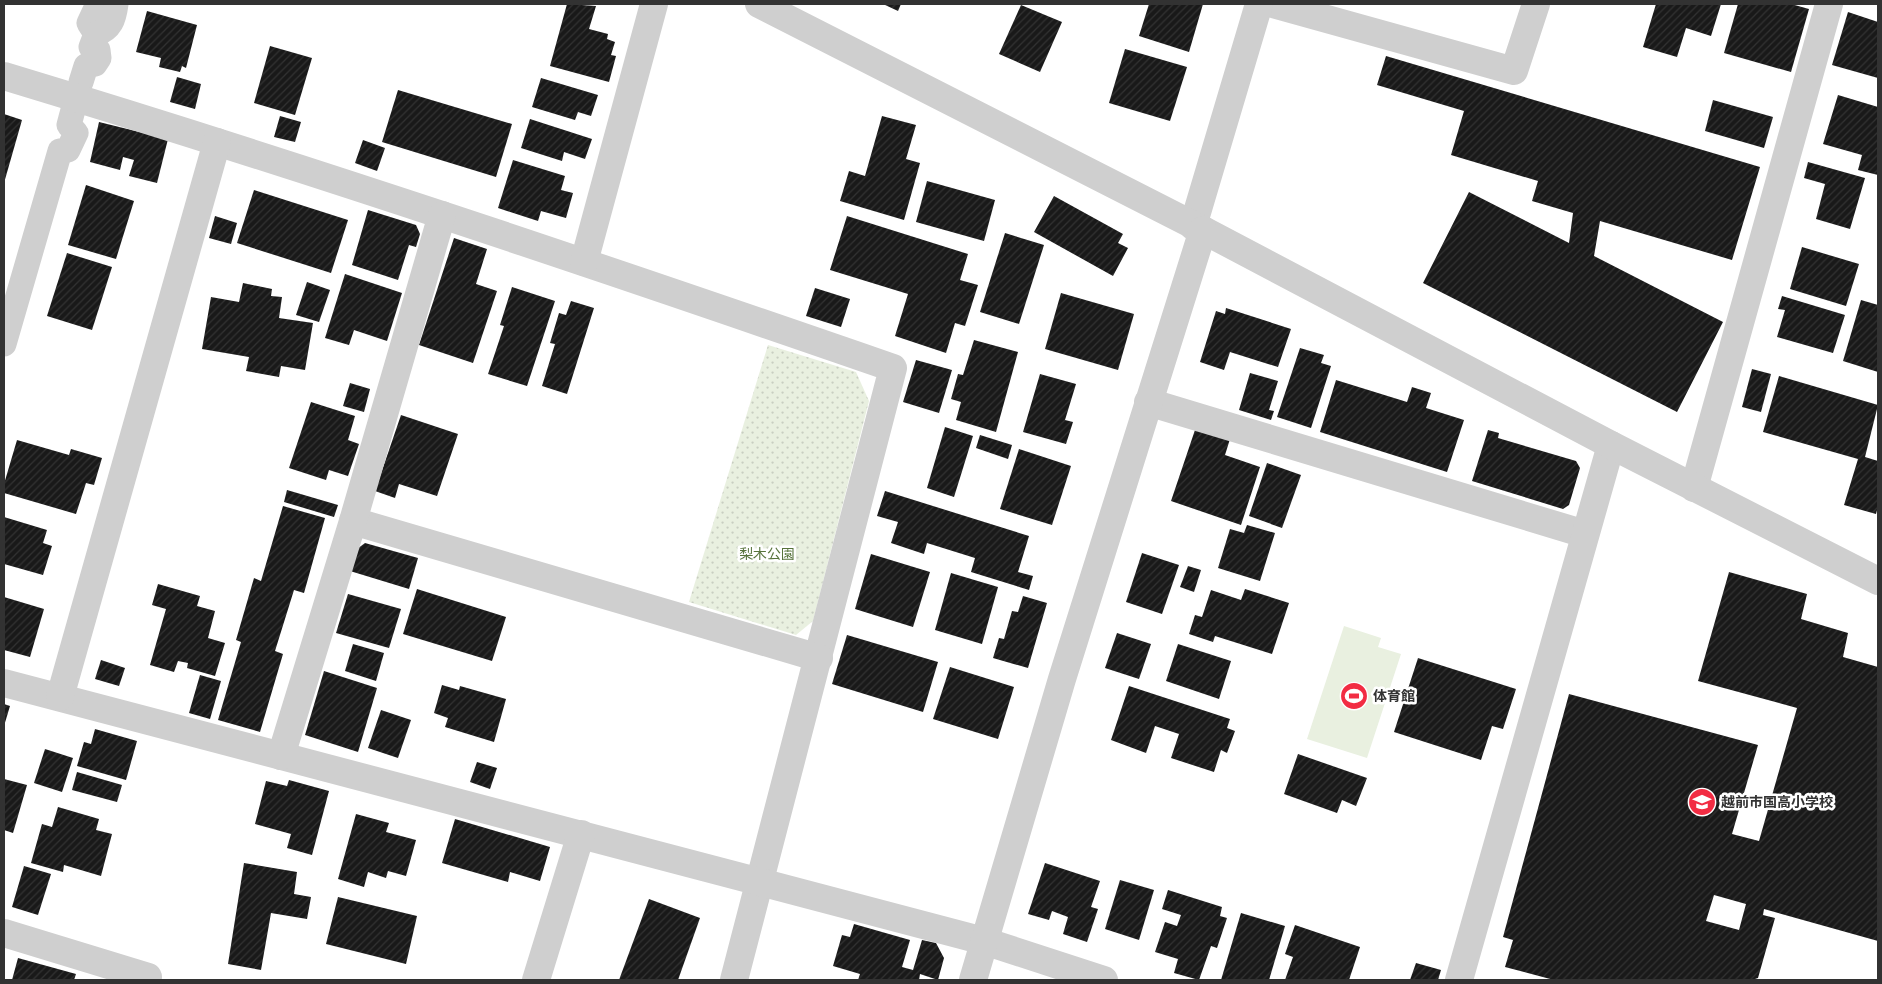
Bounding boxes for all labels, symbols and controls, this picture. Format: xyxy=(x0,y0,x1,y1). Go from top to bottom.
park label: 梨木公園 xyxy=(739,546,795,562)
sports icon: 体育館 xyxy=(1339,681,1369,711)
place label: 体育館 xyxy=(1373,688,1415,704)
school or university icon: 越前市国高小学校 xyxy=(1687,787,1717,817)
place label: 越前市国高小学校 xyxy=(1721,794,1833,810)

